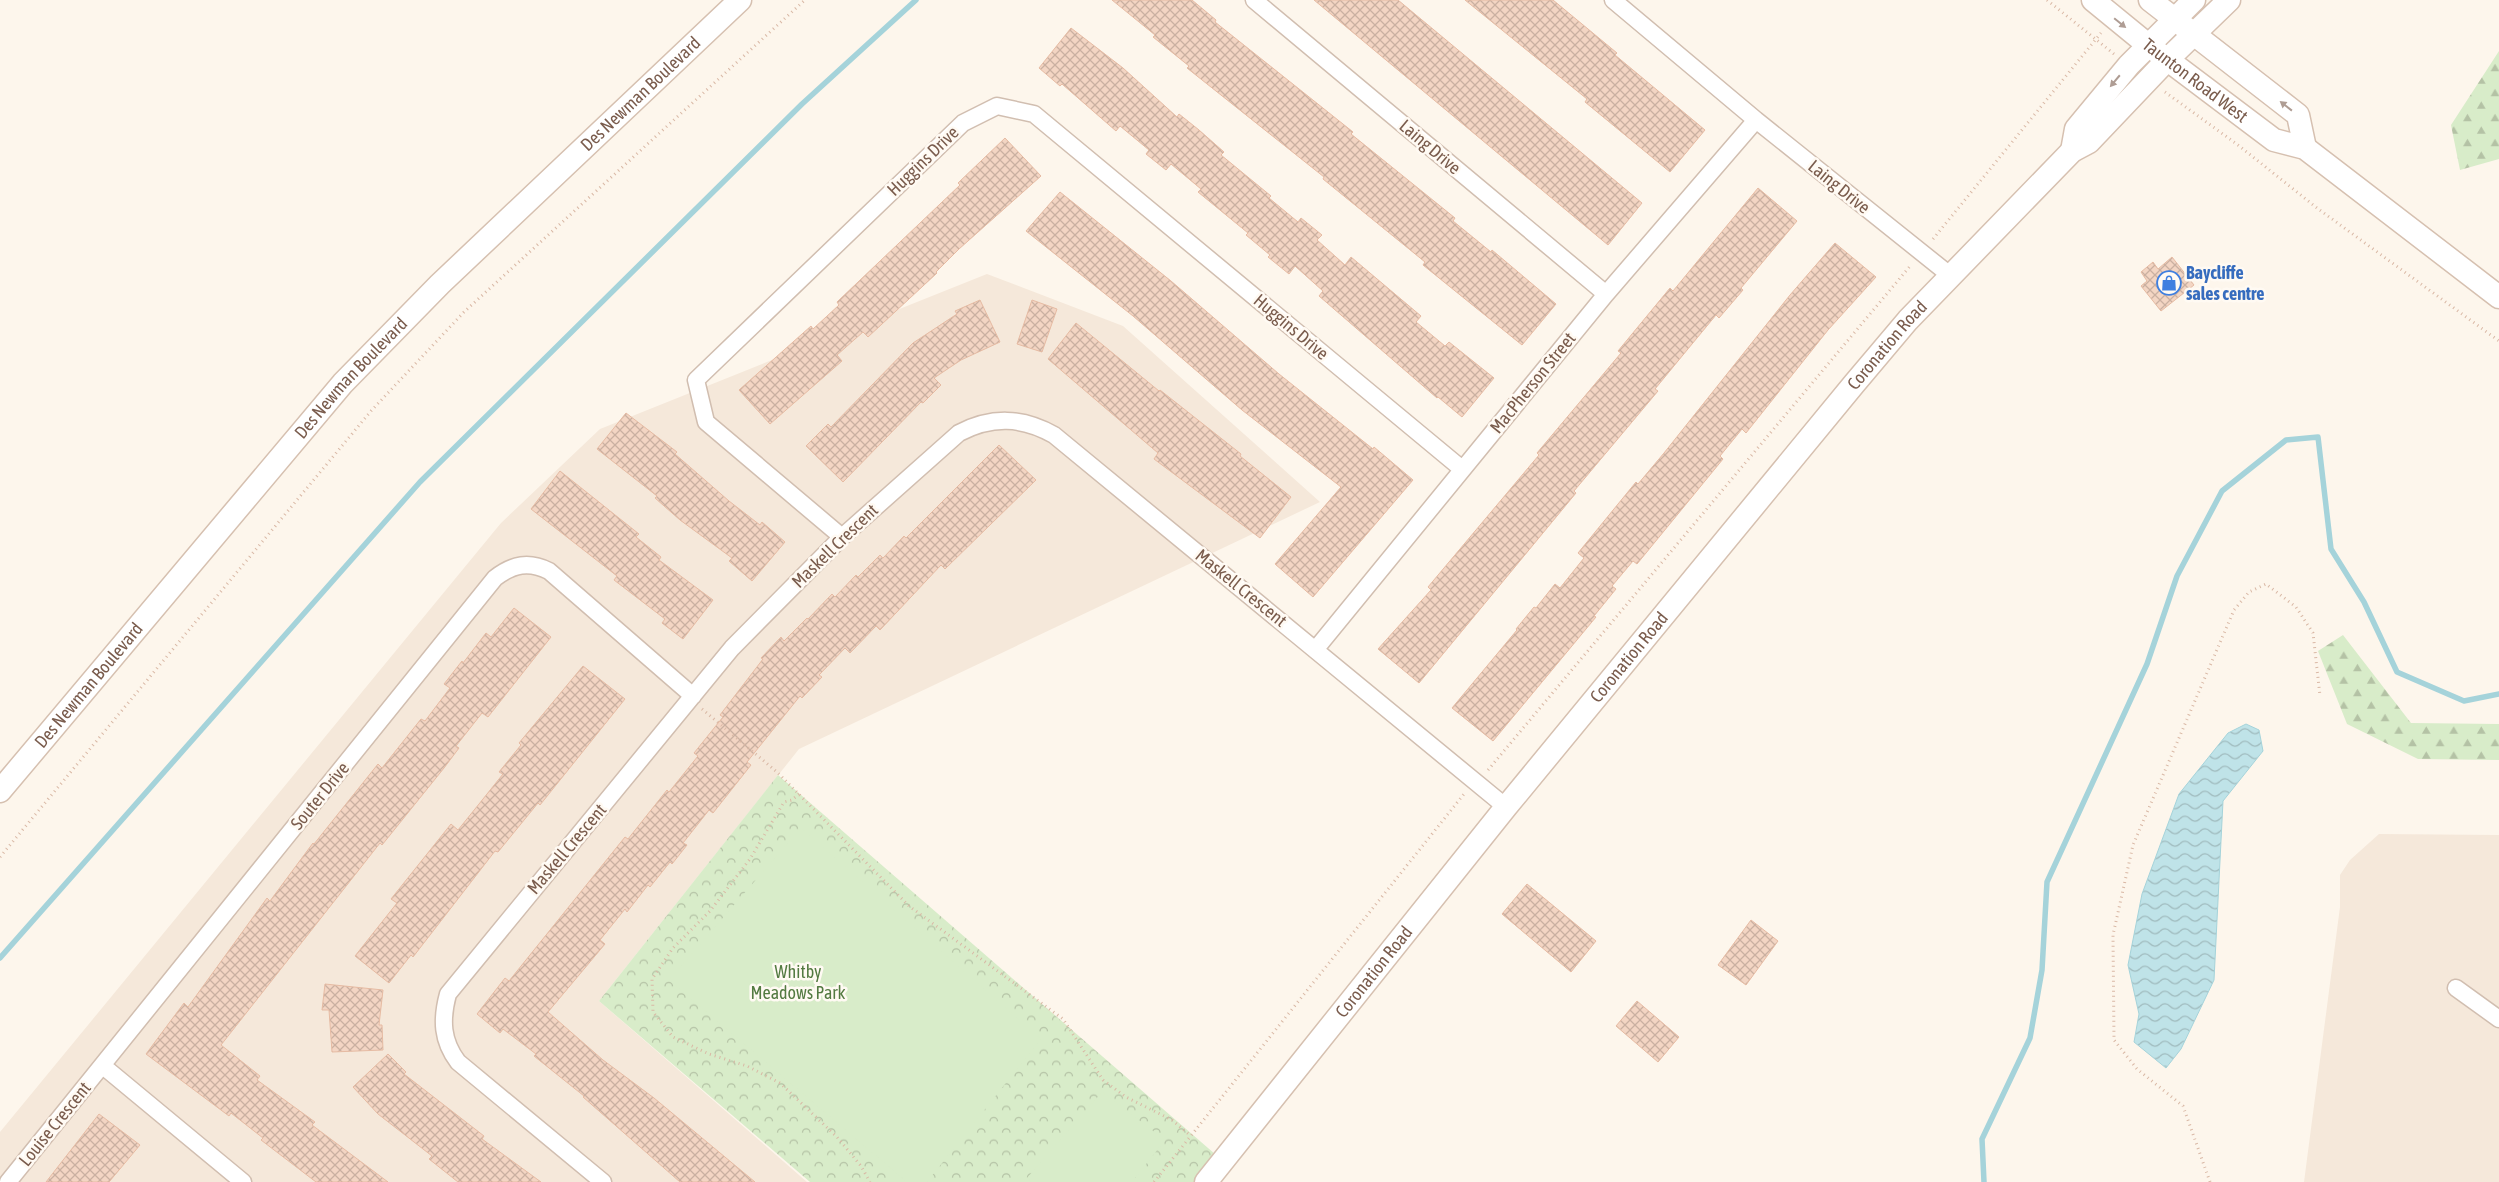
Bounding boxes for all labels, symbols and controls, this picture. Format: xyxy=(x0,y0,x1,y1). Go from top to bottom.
one-way arrow xyxy=(2114,17,2127,28)
street label: Des Newman Boulevard xyxy=(576,32,705,155)
street label: Taunton Road West xyxy=(2138,34,2252,126)
one-way arrow xyxy=(2110,75,2121,88)
one-way arrow xyxy=(2279,101,2293,111)
street label: Laing Drive xyxy=(1395,115,1465,178)
street label: Huggins Drive xyxy=(883,122,963,200)
street label: Laing Drive xyxy=(1804,155,1874,218)
place label: Baycliffe sales centre xyxy=(2186,262,2265,304)
shop icon: Baycliffe sales centre xyxy=(2156,270,2182,296)
street label: Huggins Drive xyxy=(1250,289,1333,364)
street label: Coronation Road xyxy=(1843,296,1931,394)
street label: Des Newman Boulevard xyxy=(290,313,411,443)
street label: MacPherson Street xyxy=(1486,328,1580,437)
street label: Maskell Crescent xyxy=(787,499,882,592)
street label: Maskell Crescent xyxy=(1191,544,1291,631)
street label: Coronation Road xyxy=(1585,608,1672,707)
street label: Des Newman Boulevard xyxy=(30,618,147,752)
street label: Souter Drive xyxy=(286,758,353,834)
street label: Maskell Crescent xyxy=(523,799,610,898)
street label: Coronation Road xyxy=(1331,922,1416,1021)
park label: Whitby Meadows Park xyxy=(750,961,846,1003)
street label: Louise Crescent xyxy=(14,1077,95,1170)

